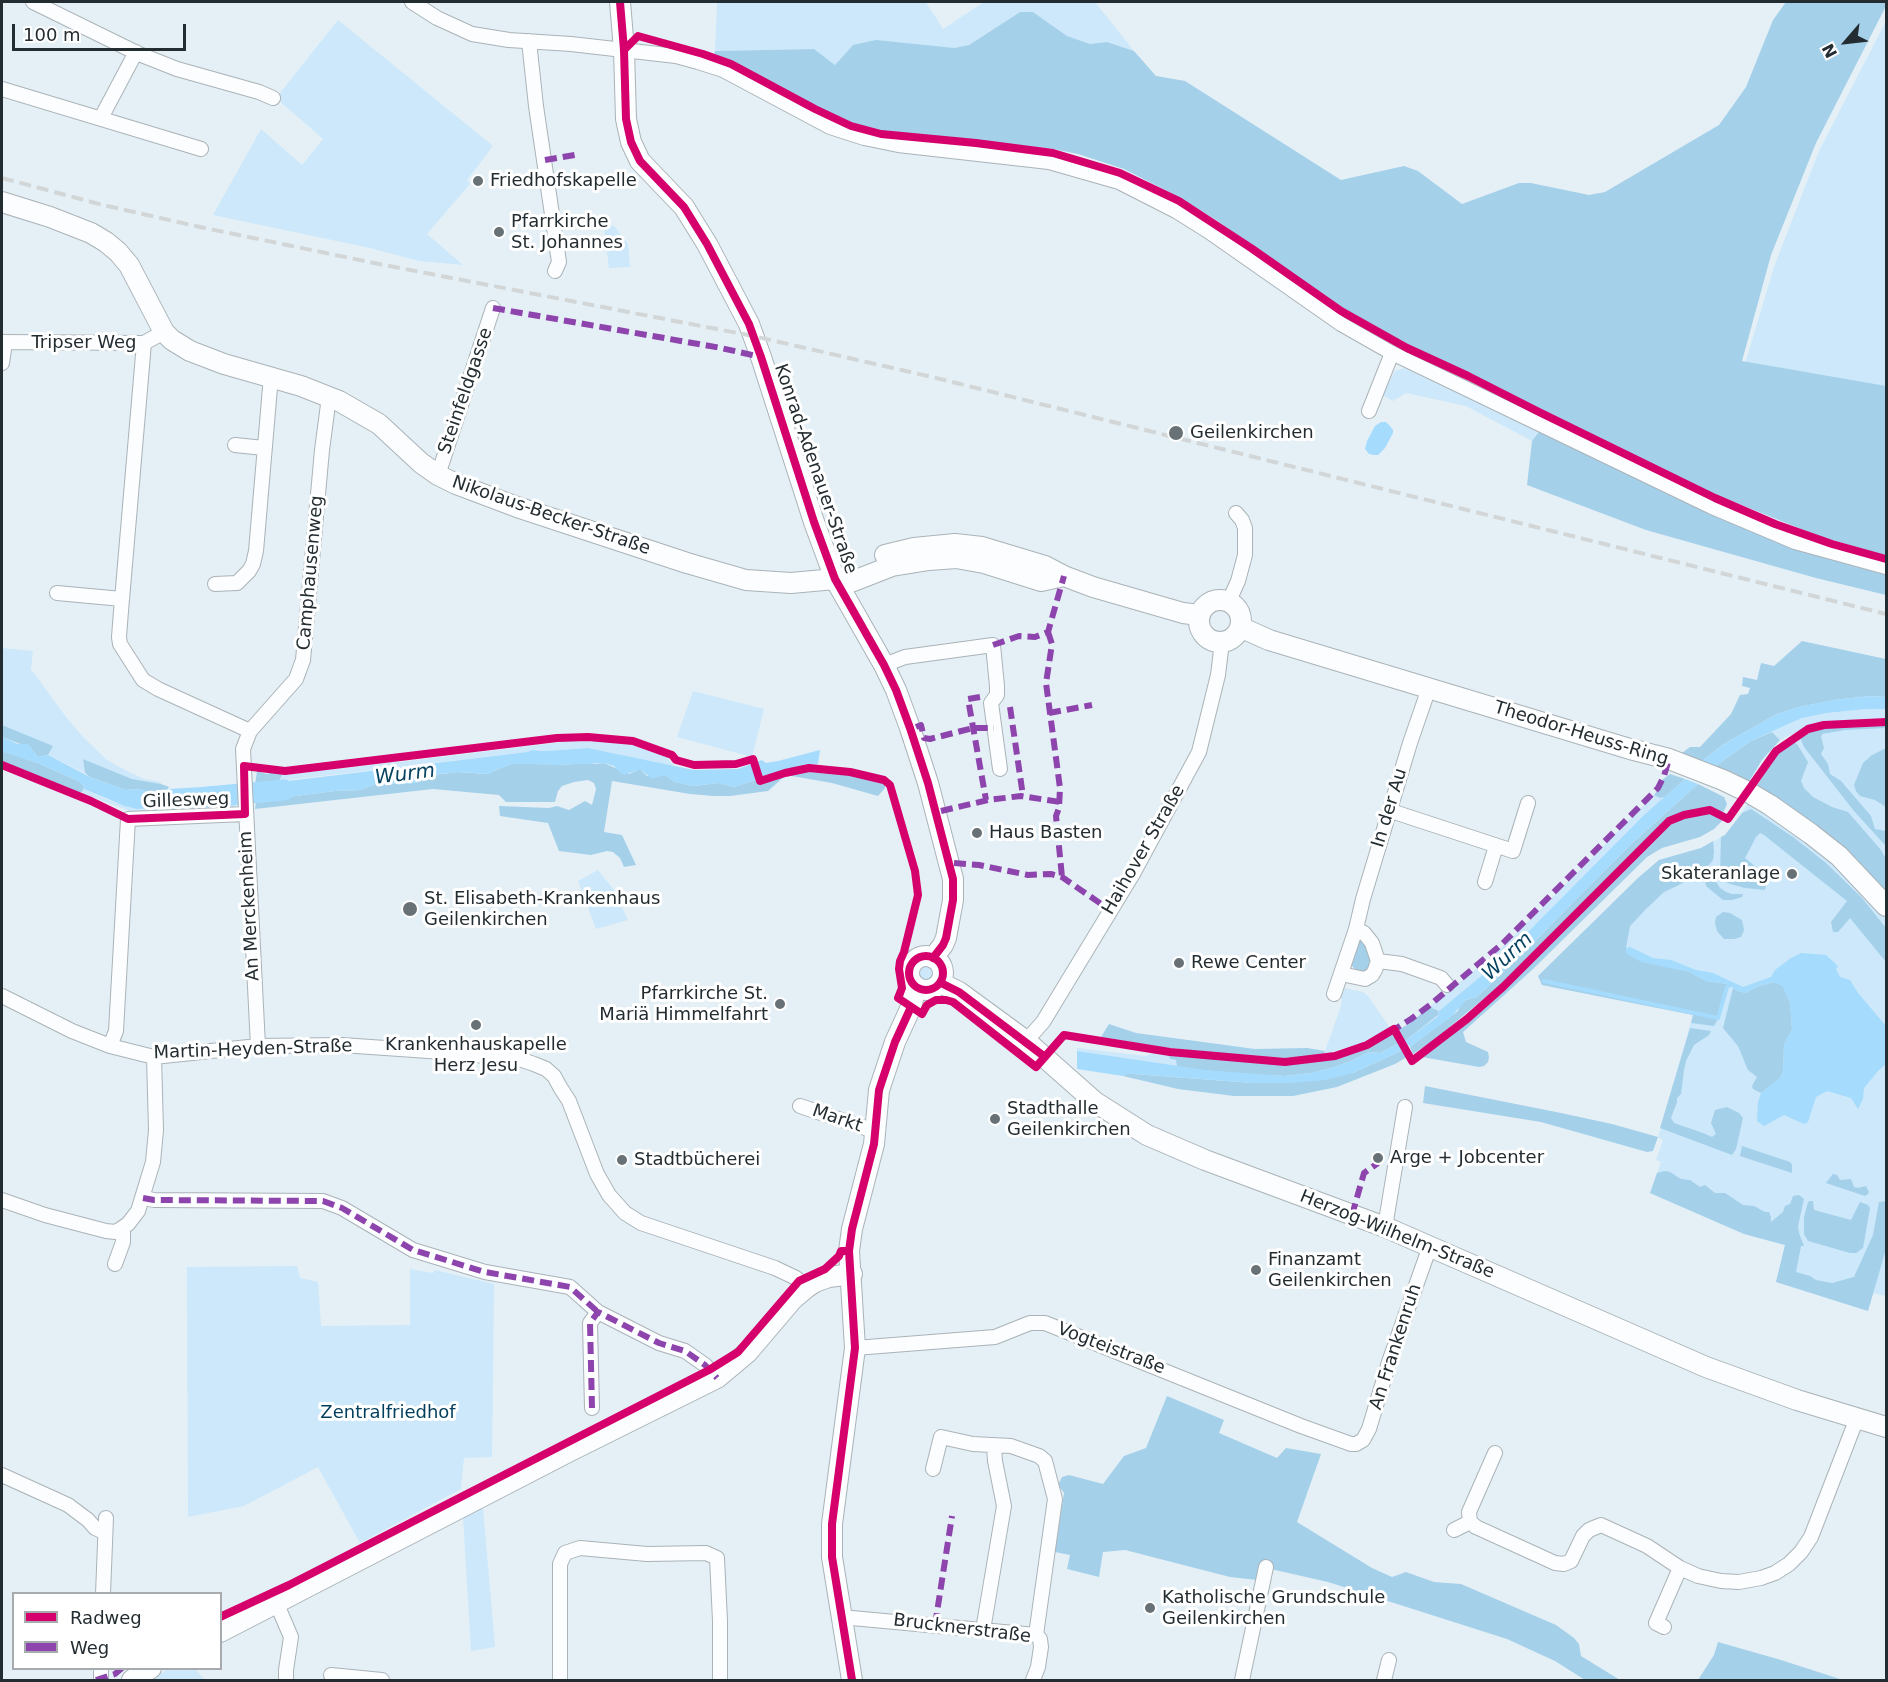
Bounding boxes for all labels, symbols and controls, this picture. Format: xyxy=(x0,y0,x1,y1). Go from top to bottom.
scale bar xyxy=(15,12,189,50)
north arrow xyxy=(1816,12,1876,72)
text: 100 m xyxy=(23,24,81,45)
text: N xyxy=(1818,40,1841,61)
place label: Friedhofskapelle xyxy=(490,170,637,192)
marker: Friedhofskapelle xyxy=(471,174,485,188)
place label: Pfarrkirche St. Johannes xyxy=(511,211,623,254)
marker: Pfarrkirche St. Johannes xyxy=(492,225,506,239)
street label: Steinfeldgasse xyxy=(434,325,498,457)
street label: Tripser Weg xyxy=(32,332,136,354)
street label: Konrad-Adenauer-Straße xyxy=(769,361,861,577)
place label: Geilenkirchen xyxy=(1190,422,1314,444)
marker: Geilenkirchen xyxy=(1167,424,1185,442)
street label: Nikolaus-Becker-Straße xyxy=(449,472,653,560)
street label: Camphausenweg xyxy=(293,495,329,651)
street label: Theodor-Heuss-Ring xyxy=(1491,697,1671,771)
water label: Wurm xyxy=(374,759,436,791)
street label: In der Au xyxy=(1368,766,1412,850)
street label: Haihover Straße xyxy=(1098,781,1190,919)
street label: Gillesweg xyxy=(142,789,230,813)
place label: Haus Basten xyxy=(989,822,1102,844)
marker: Haus Basten xyxy=(970,826,984,840)
street label: An Merckenheim xyxy=(235,830,265,982)
place label: Skateranlage xyxy=(1661,863,1780,885)
marker: Skateranlage xyxy=(1785,867,1799,881)
place label: St. Elisabeth-Krankenhaus Geilenkirchen xyxy=(424,888,660,930)
marker: St. Elisabeth-Krankenhaus Geilenkirchen xyxy=(401,900,419,918)
water label: Wurm xyxy=(1478,928,1538,986)
place label: Rewe Center xyxy=(1191,952,1306,974)
marker: Rewe Center xyxy=(1172,956,1186,970)
place label: Pfarrkirche St. Mariä Himmelfahrt xyxy=(599,983,768,1026)
marker: Pfarrkirche St. Mariä Himmelfahrt xyxy=(773,997,787,1011)
marker: Krankenhauskapelle Herz Jesu xyxy=(469,1018,483,1032)
place label: Krankenhauskapelle Herz Jesu xyxy=(385,1034,567,1076)
street label: Martin-Heyden-Straße xyxy=(153,1036,353,1064)
place label: Stadthalle Geilenkirchen xyxy=(1007,1098,1131,1140)
street label: Markt xyxy=(809,1100,865,1138)
marker: Stadthalle Geilenkirchen xyxy=(988,1112,1002,1126)
place label: Arge + Jobcenter xyxy=(1390,1147,1544,1169)
place label: Stadtbücherei xyxy=(634,1149,760,1171)
marker: Arge + Jobcenter xyxy=(1371,1151,1385,1165)
marker: Stadtbücherei xyxy=(615,1153,629,1167)
street label: Herzog-Wilhelm-Straße xyxy=(1297,1186,1497,1284)
place label: Finanzamt Geilenkirchen xyxy=(1268,1249,1392,1292)
marker: Finanzamt Geilenkirchen xyxy=(1249,1263,1263,1277)
street label: An Frankenruh xyxy=(1366,1281,1426,1413)
street label: Vogteistraße xyxy=(1054,1319,1168,1379)
park label: Zentralfriedhof xyxy=(320,1402,456,1424)
place label: Katholische Grundschule Geilenkirchen xyxy=(1162,1587,1385,1630)
legend xyxy=(12,1592,222,1670)
marker: Katholische Grundschule Geilenkirchen xyxy=(1143,1601,1157,1615)
text: Radweg xyxy=(70,1607,142,1628)
street label: Brucknerstraße xyxy=(892,1610,1032,1648)
text: Weg xyxy=(70,1637,109,1658)

